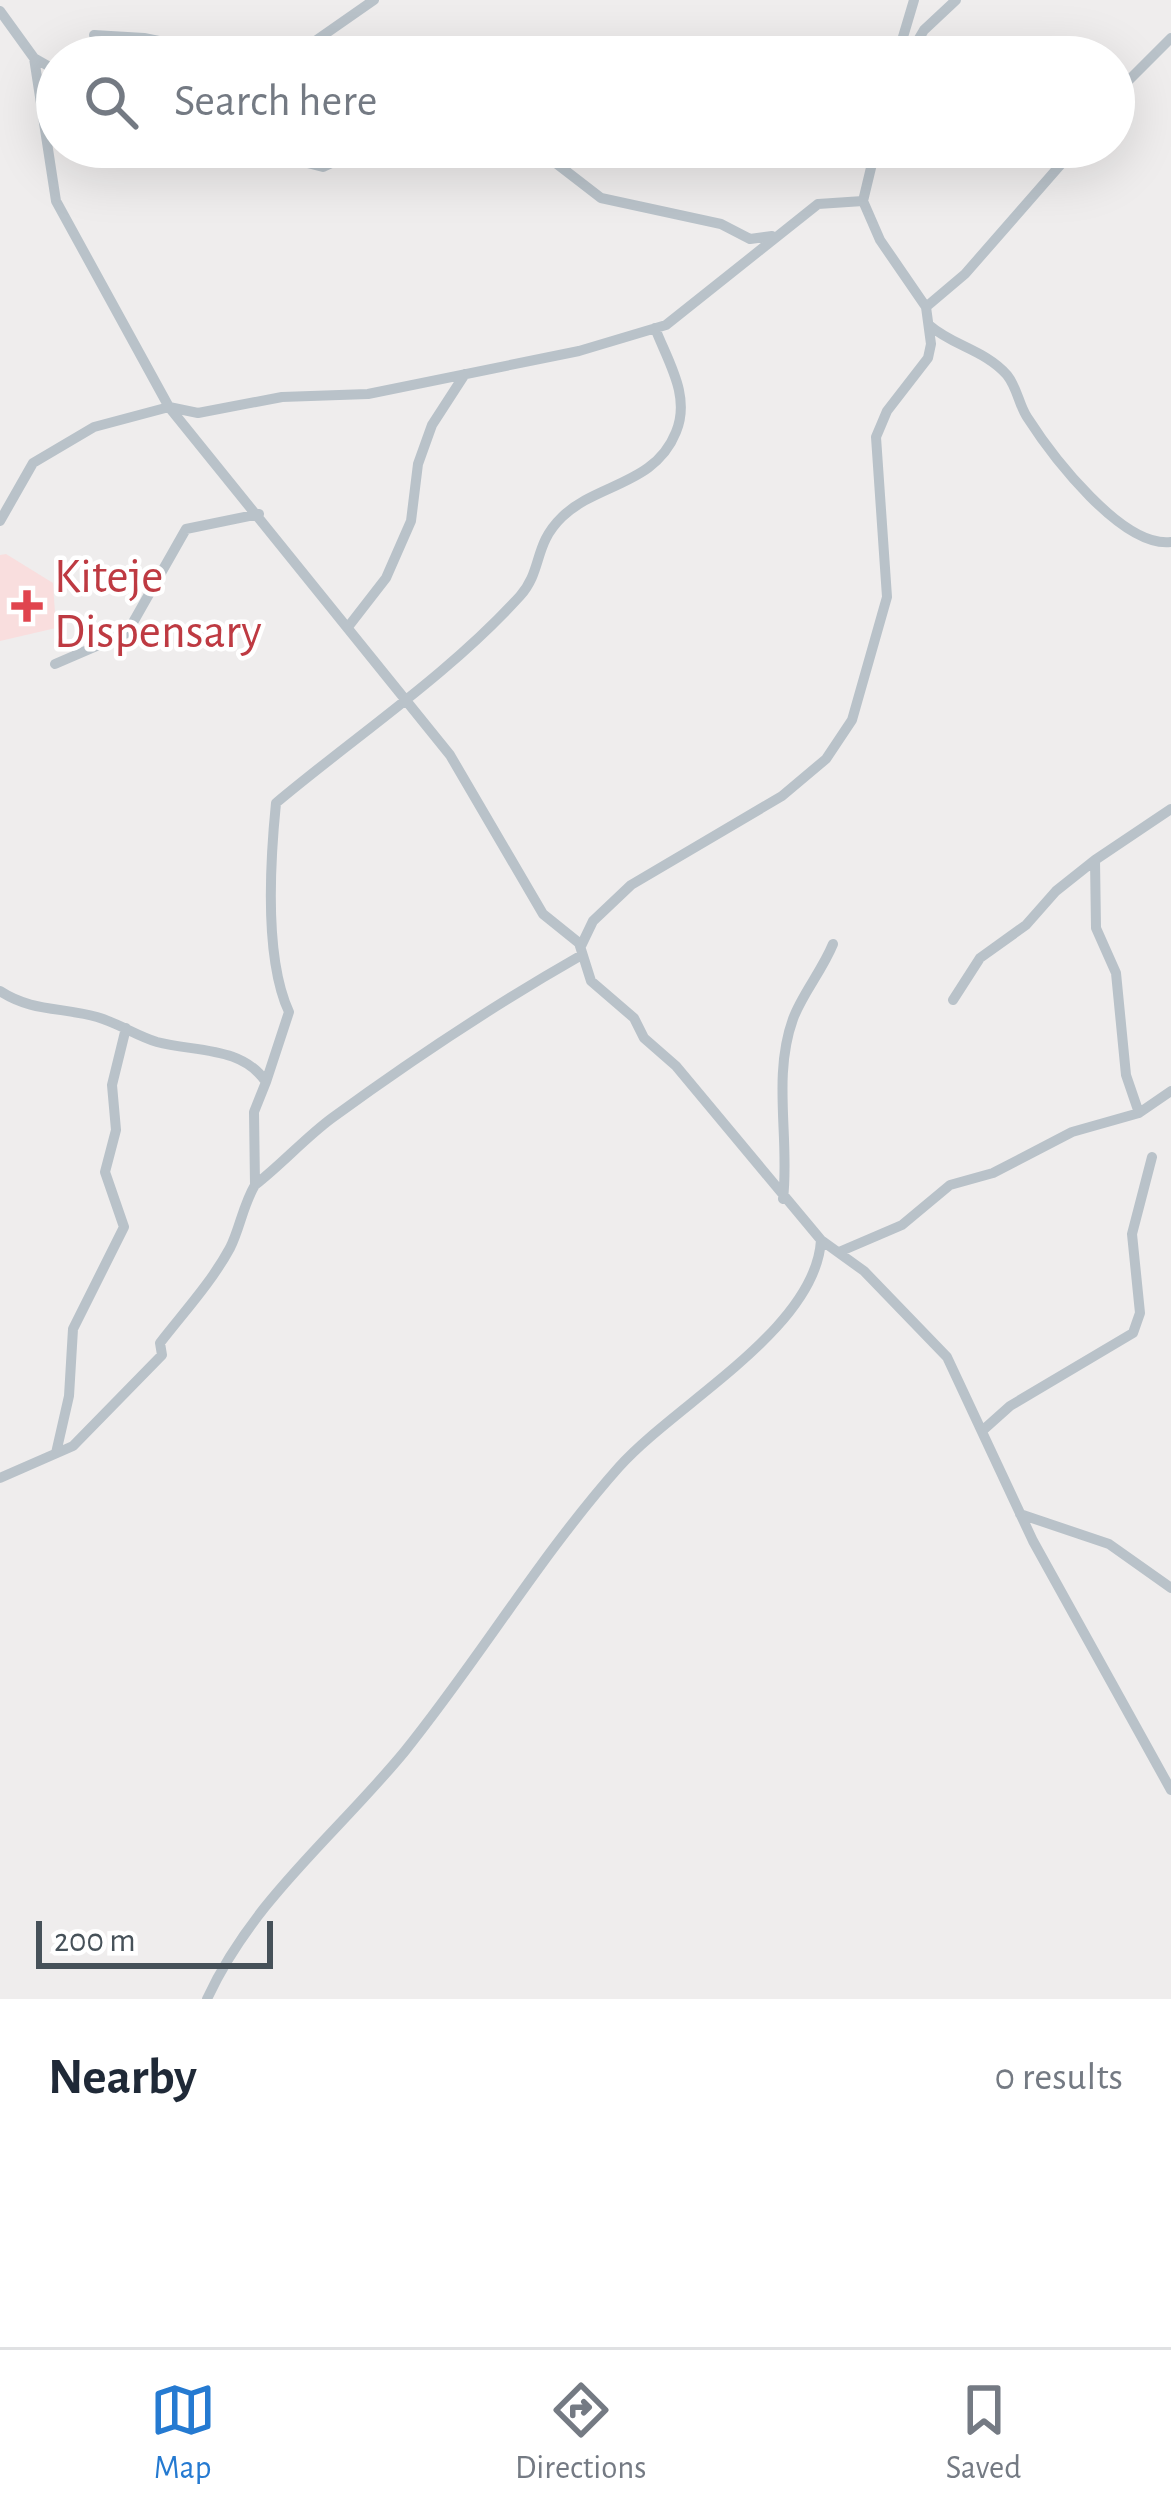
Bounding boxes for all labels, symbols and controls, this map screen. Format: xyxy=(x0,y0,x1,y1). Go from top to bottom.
search box xyxy=(36,36,1135,168)
icon: search xyxy=(78,69,144,135)
text: Search here xyxy=(174,79,377,124)
place label: Kiteje Dispensary xyxy=(54,554,262,657)
marker: Kiteje Dispensary xyxy=(11,590,43,622)
scale bar xyxy=(36,1915,273,1968)
text: 200 m xyxy=(54,1925,136,1958)
text: Nearby xyxy=(48,2052,197,2103)
text: 0 results xyxy=(995,2058,1123,2097)
tab: Map xyxy=(150,2377,216,2489)
tab: Directions xyxy=(515,2377,646,2489)
tab: Saved xyxy=(946,2377,1021,2489)

